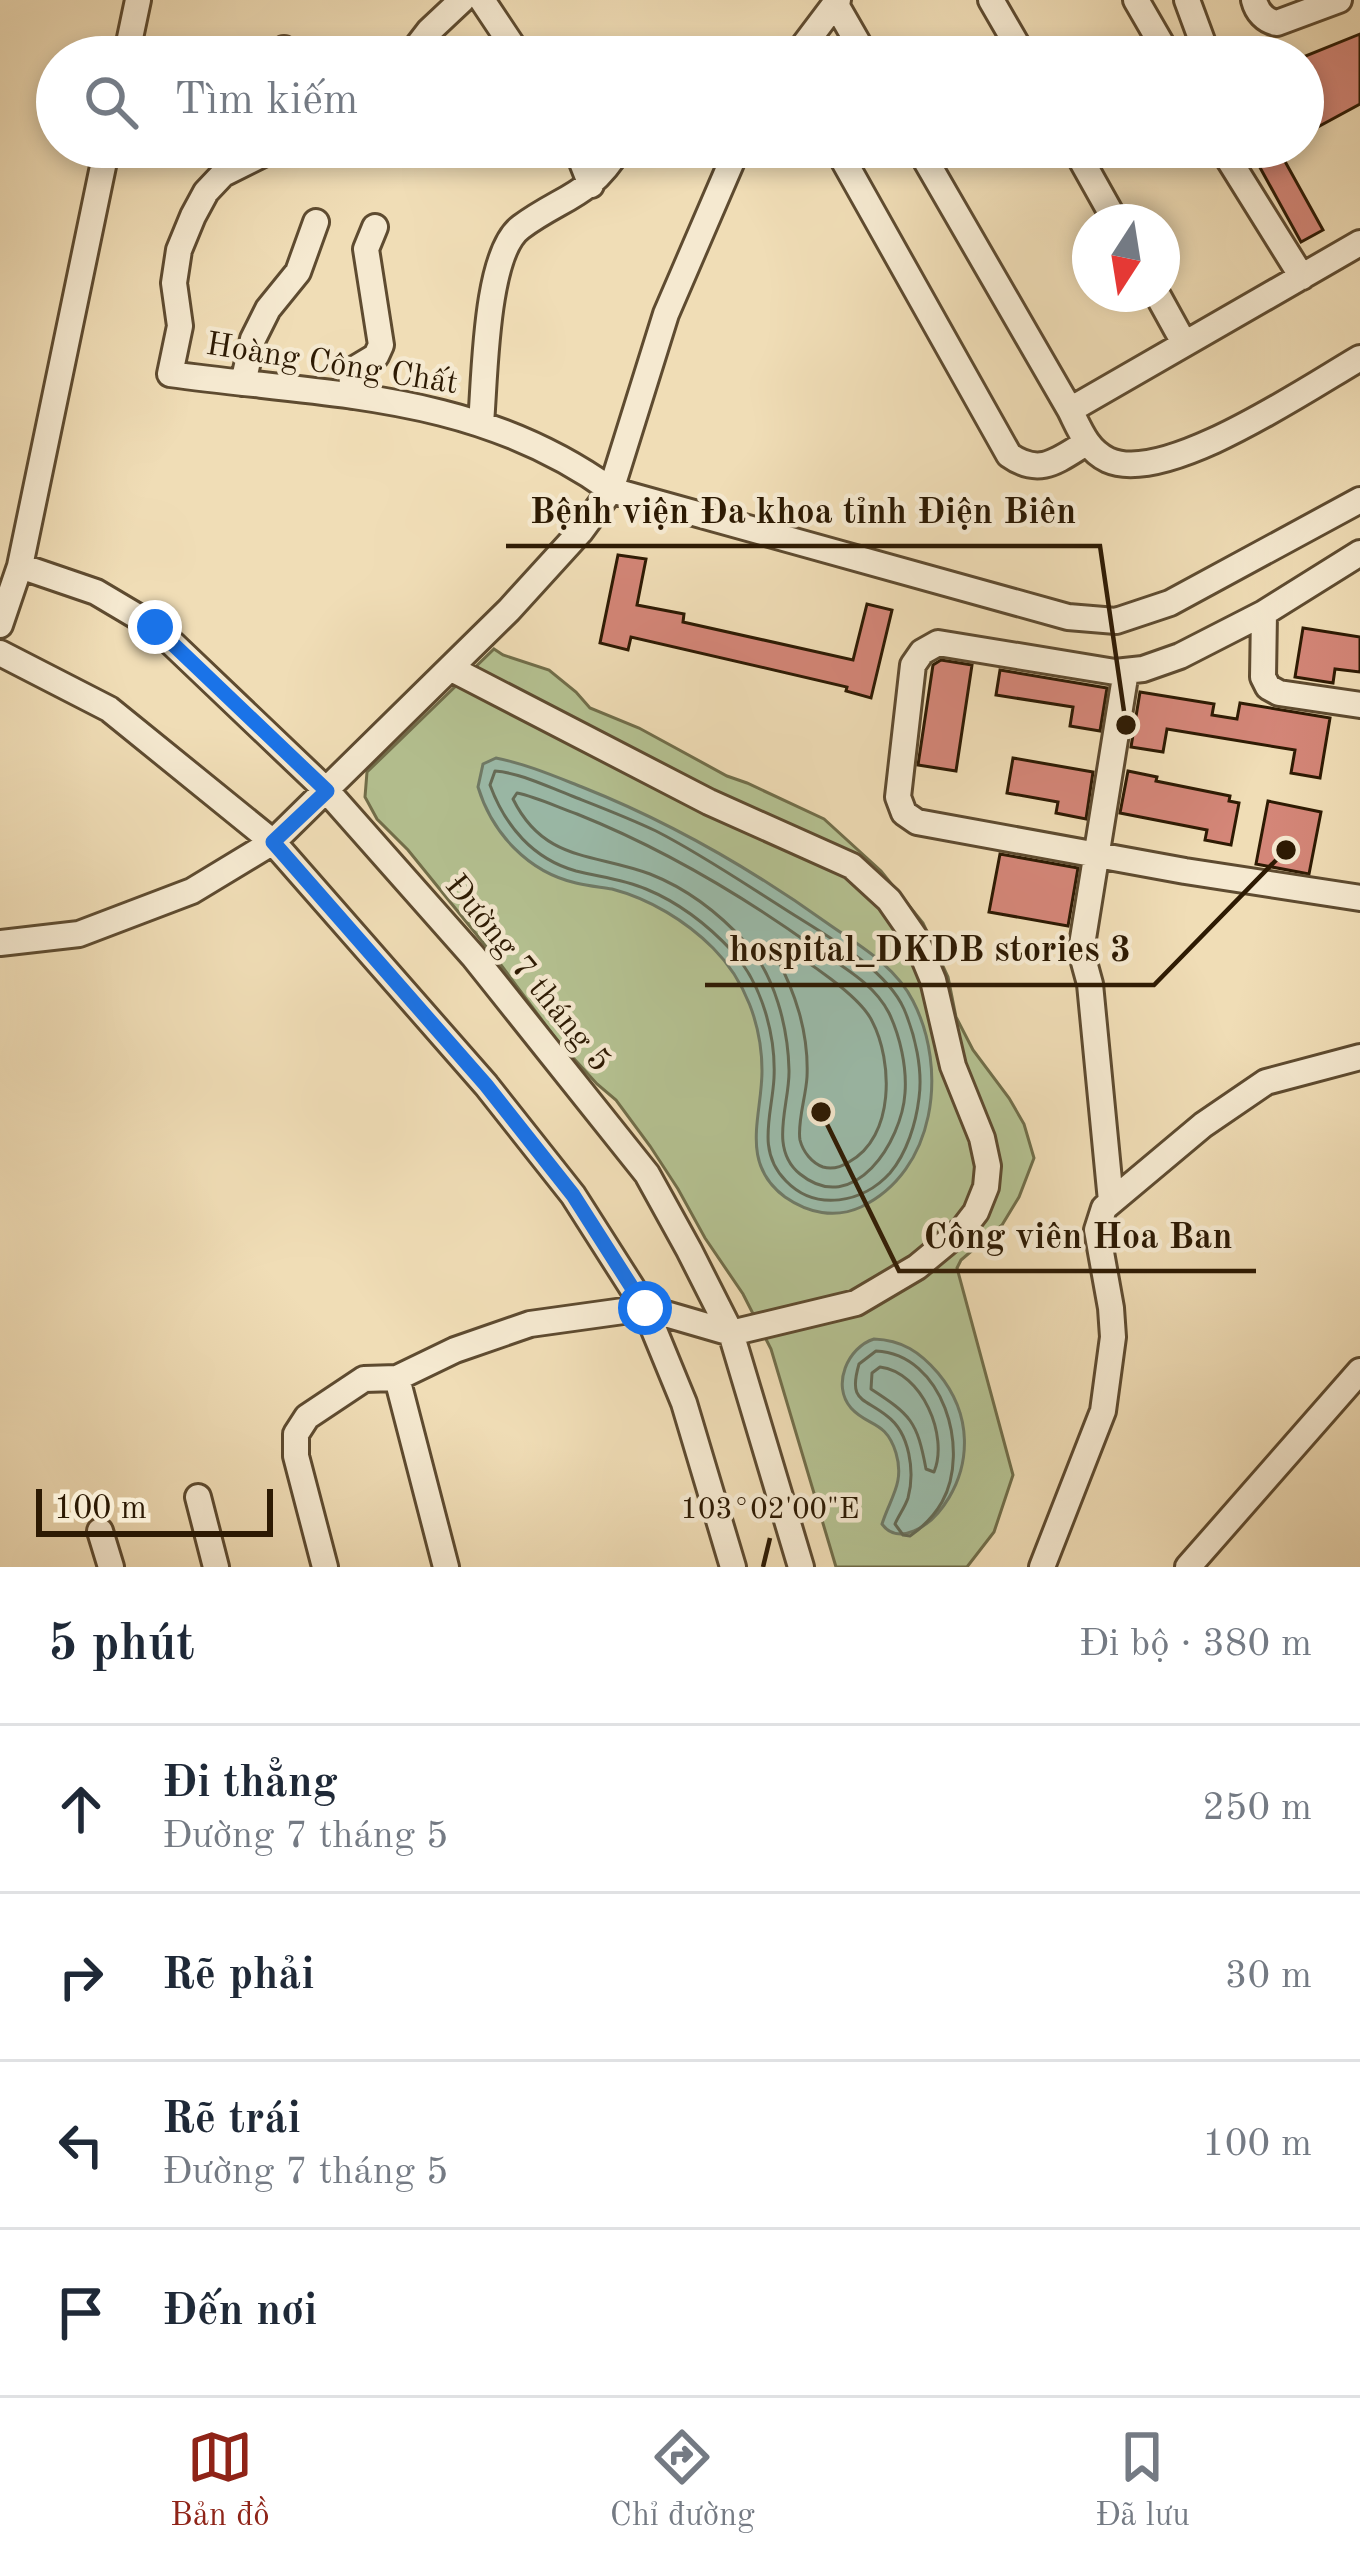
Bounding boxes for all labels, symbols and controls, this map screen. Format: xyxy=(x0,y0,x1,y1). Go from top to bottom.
search box xyxy=(36,36,1324,168)
icon: search xyxy=(78,69,144,135)
text: Tìm kiếm xyxy=(174,79,359,124)
north arrow xyxy=(1072,204,1180,312)
street label: Hoàng Công Chất xyxy=(204,327,461,401)
callout: Bệnh viện Đa khoa tỉnh Điện Biên xyxy=(506,474,1100,546)
text: Bệnh viện Đa khoa tỉnh Điện Biên xyxy=(530,496,1076,532)
route end xyxy=(128,600,182,654)
street label: Đường 7 tháng 5 xyxy=(438,869,616,1079)
callout: hospital_DKDB stories 3 xyxy=(705,913,1154,985)
text: hospital_DKDB stories 3 xyxy=(729,934,1131,970)
callout: Công viên Hoa Ban xyxy=(899,1199,1256,1271)
text: Công viên Hoa Ban xyxy=(924,1221,1232,1257)
route start xyxy=(618,1281,672,1335)
scale bar xyxy=(36,1483,273,1536)
text: 100 m xyxy=(54,1493,147,1526)
text: 103°02'00"E xyxy=(681,1495,859,1525)
text: 5 phút xyxy=(48,1620,195,1671)
text: Đi bộ · 380 m xyxy=(1079,1625,1312,1664)
text: Đi thẳng xyxy=(162,1762,338,1807)
icon: ahead xyxy=(48,1776,114,1842)
text: 250 m xyxy=(1202,1789,1312,1828)
text: Đường 7 tháng 5 xyxy=(162,1817,449,1856)
icon: right xyxy=(48,1944,114,2010)
text: Rẽ phải xyxy=(162,1954,315,1999)
text: 30 m xyxy=(1225,1957,1312,1996)
text: Rẽ trái xyxy=(162,2098,301,2143)
icon: left xyxy=(48,2112,114,2178)
text: 100 m xyxy=(1202,2125,1312,2164)
text: Đường 7 tháng 5 xyxy=(162,2153,449,2192)
icon: arrive xyxy=(48,2280,114,2346)
text: Đến nơi xyxy=(162,2290,317,2335)
tab: Bản đồ xyxy=(170,2424,270,2537)
tab: Chỉ đường xyxy=(610,2424,755,2537)
tab: Đã lưu xyxy=(1095,2424,1190,2537)

